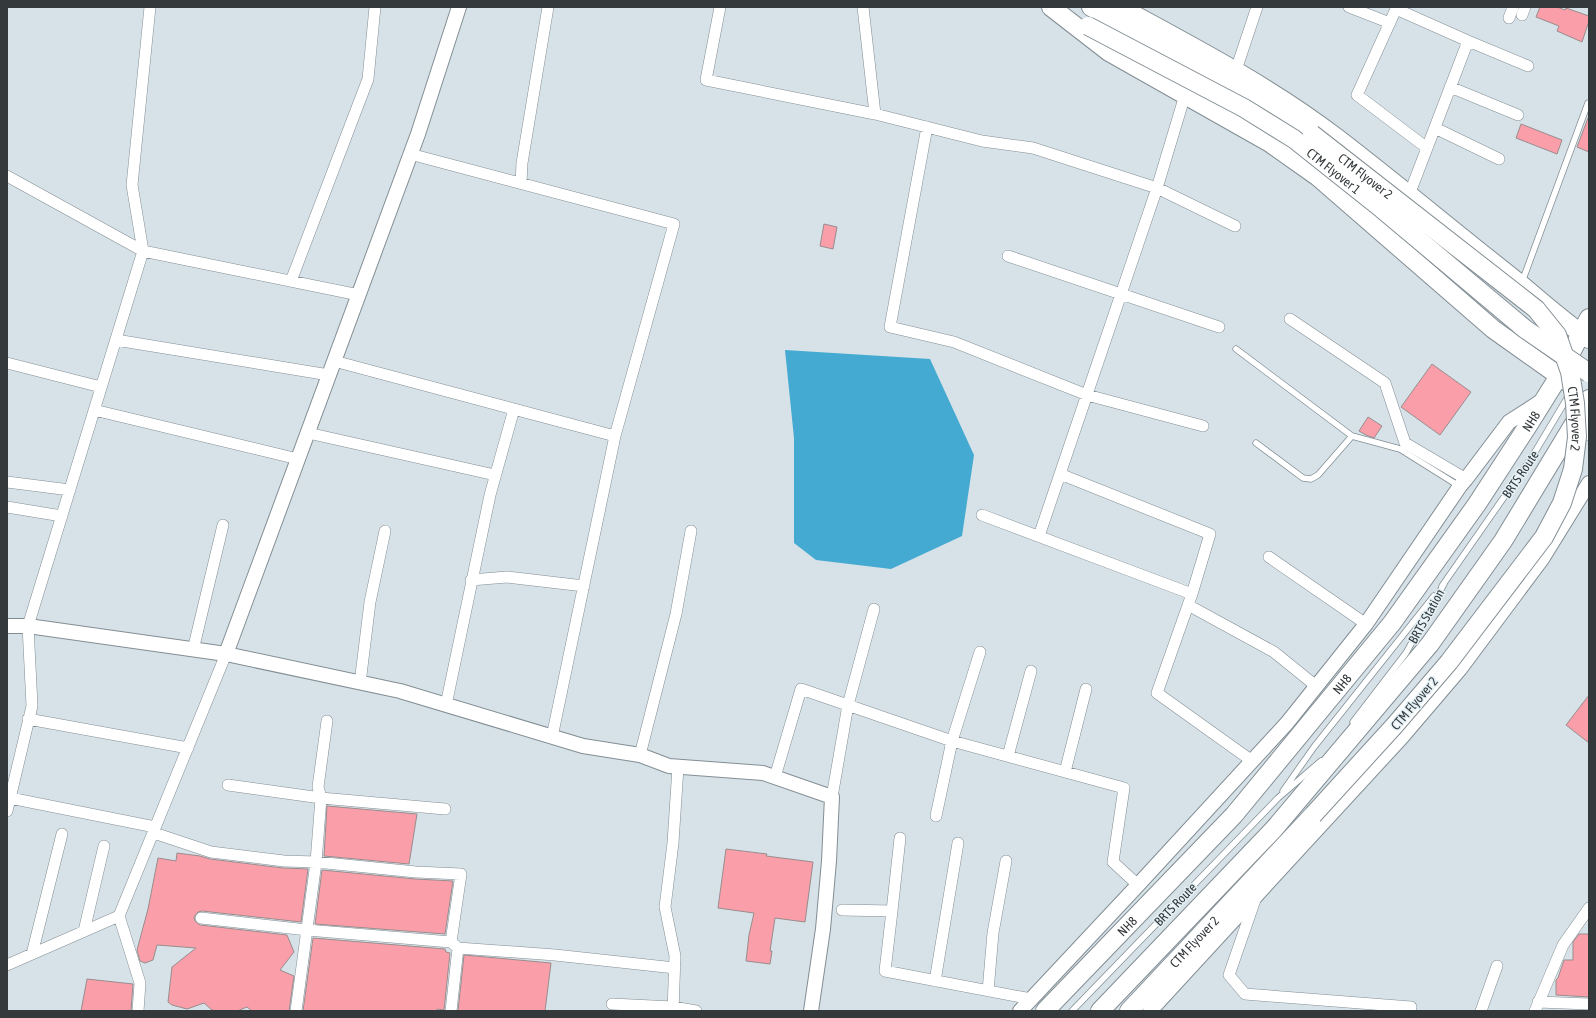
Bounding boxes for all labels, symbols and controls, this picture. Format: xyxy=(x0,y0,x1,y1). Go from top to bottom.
street label: CTM Flyover 1 xyxy=(1304,145,1364,197)
street label: CTM Flyover 2 xyxy=(1335,150,1395,202)
street label: CTM Flyover 2 xyxy=(1564,385,1584,452)
street label: NH8 xyxy=(1519,408,1543,434)
street label: BRTS Route xyxy=(1499,448,1542,501)
street label: BRTS Station xyxy=(1405,586,1448,646)
street label: NH8 xyxy=(1330,671,1355,697)
street label: CTM Flyover 2 xyxy=(1388,674,1441,733)
street label: BRTS Route xyxy=(1151,880,1200,929)
street label: CTM Flyover 2 xyxy=(1167,913,1222,971)
street label: NH8 xyxy=(1114,914,1140,939)

